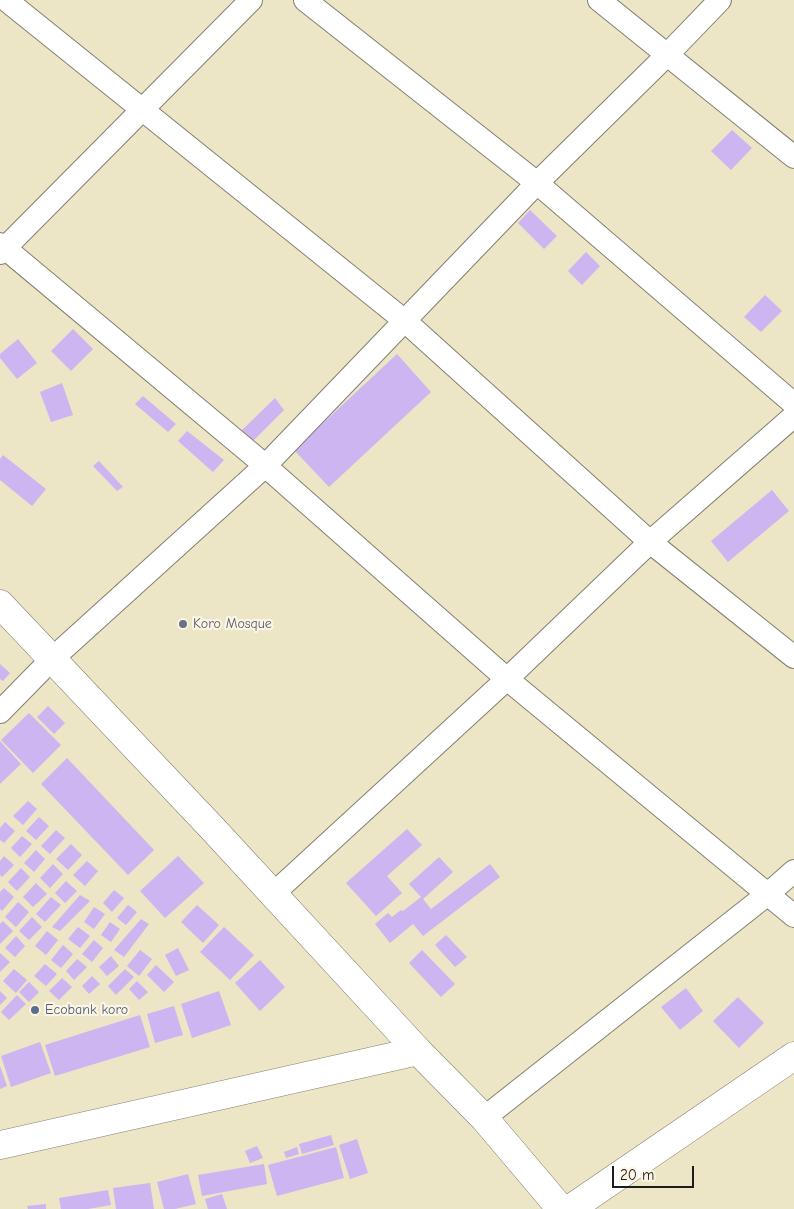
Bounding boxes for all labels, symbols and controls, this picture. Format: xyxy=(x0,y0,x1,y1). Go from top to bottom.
place label: Koro Mosque xyxy=(193,616,272,632)
marker: Koro Mosque xyxy=(177,618,189,630)
place label: Ecobank koro xyxy=(45,1002,128,1018)
marker: Ecobank koro xyxy=(29,1004,41,1016)
scale bar xyxy=(614,1156,696,1188)
text: 20 m xyxy=(620,1166,654,1184)

